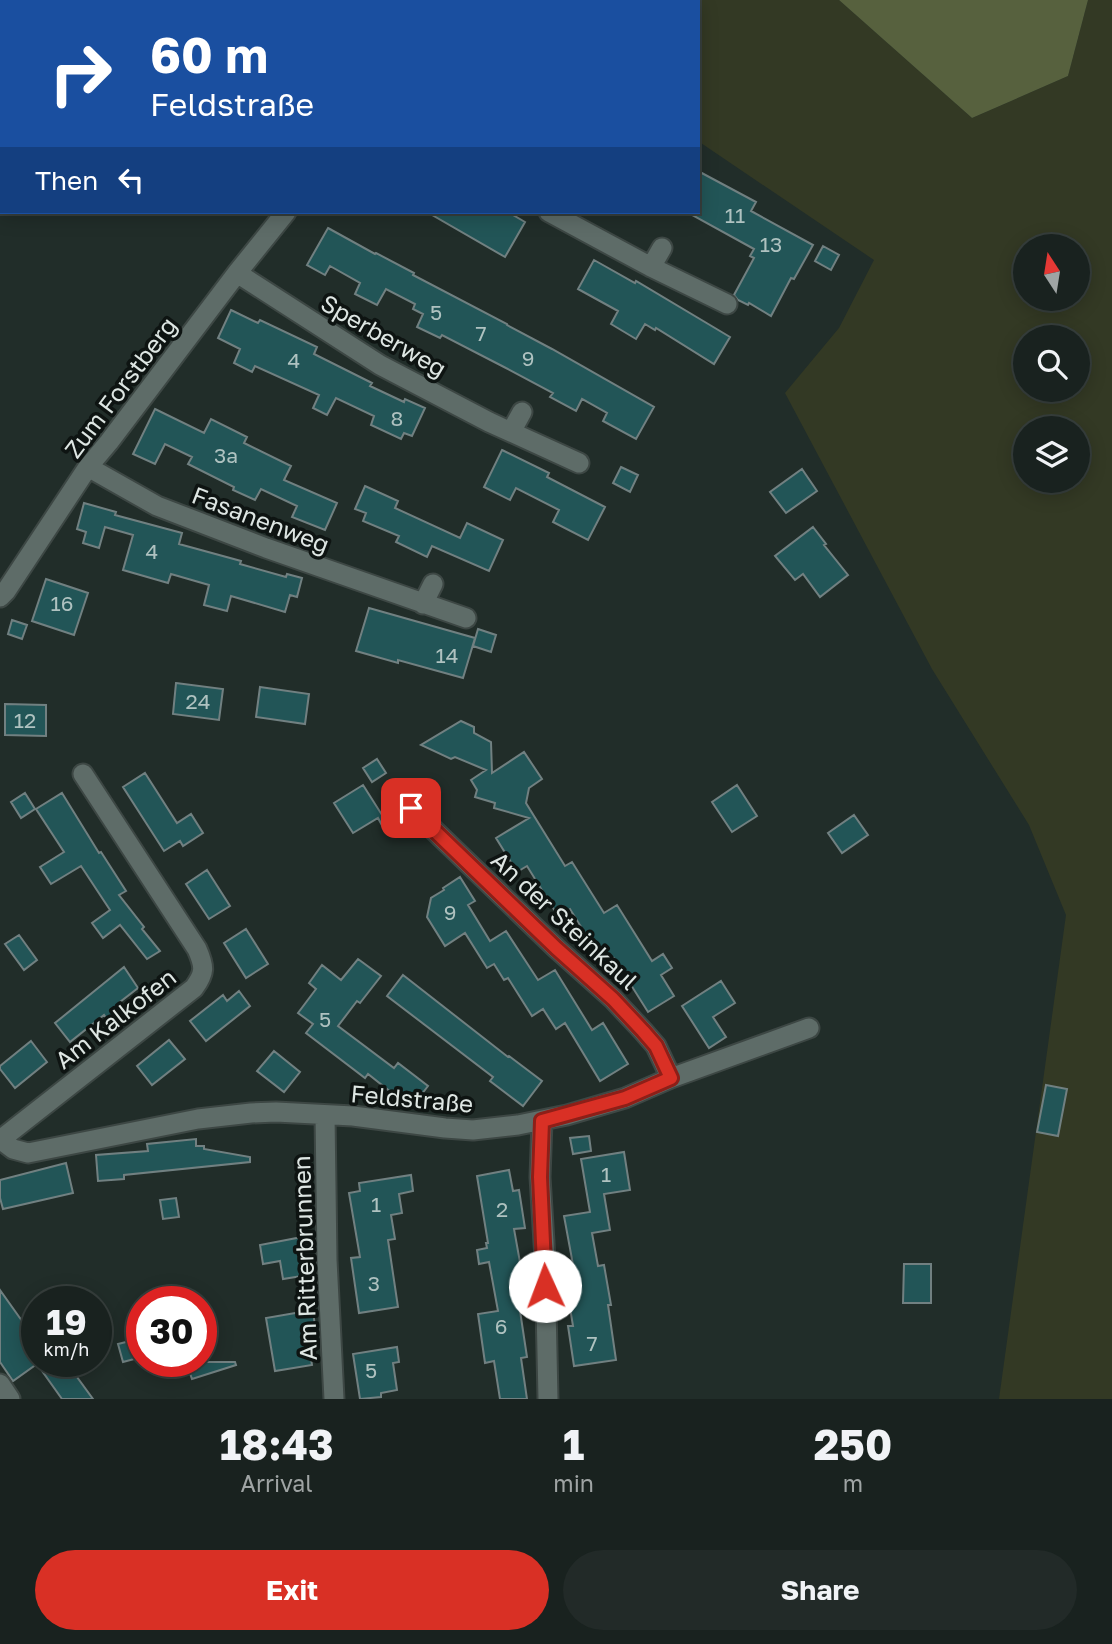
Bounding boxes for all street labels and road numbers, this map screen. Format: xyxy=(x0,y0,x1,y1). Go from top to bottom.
street label: Sperberweg xyxy=(316,287,452,383)
street label: Zum Forstberg xyxy=(58,311,182,463)
street label: Fasanenweg xyxy=(188,480,334,558)
street label: An der Steinkaul xyxy=(486,845,644,995)
street label: Am Kalkofen xyxy=(49,962,181,1074)
street label: Feldstraße xyxy=(349,1078,475,1118)
street label: Am Ritterbrunnen xyxy=(286,1155,322,1361)

